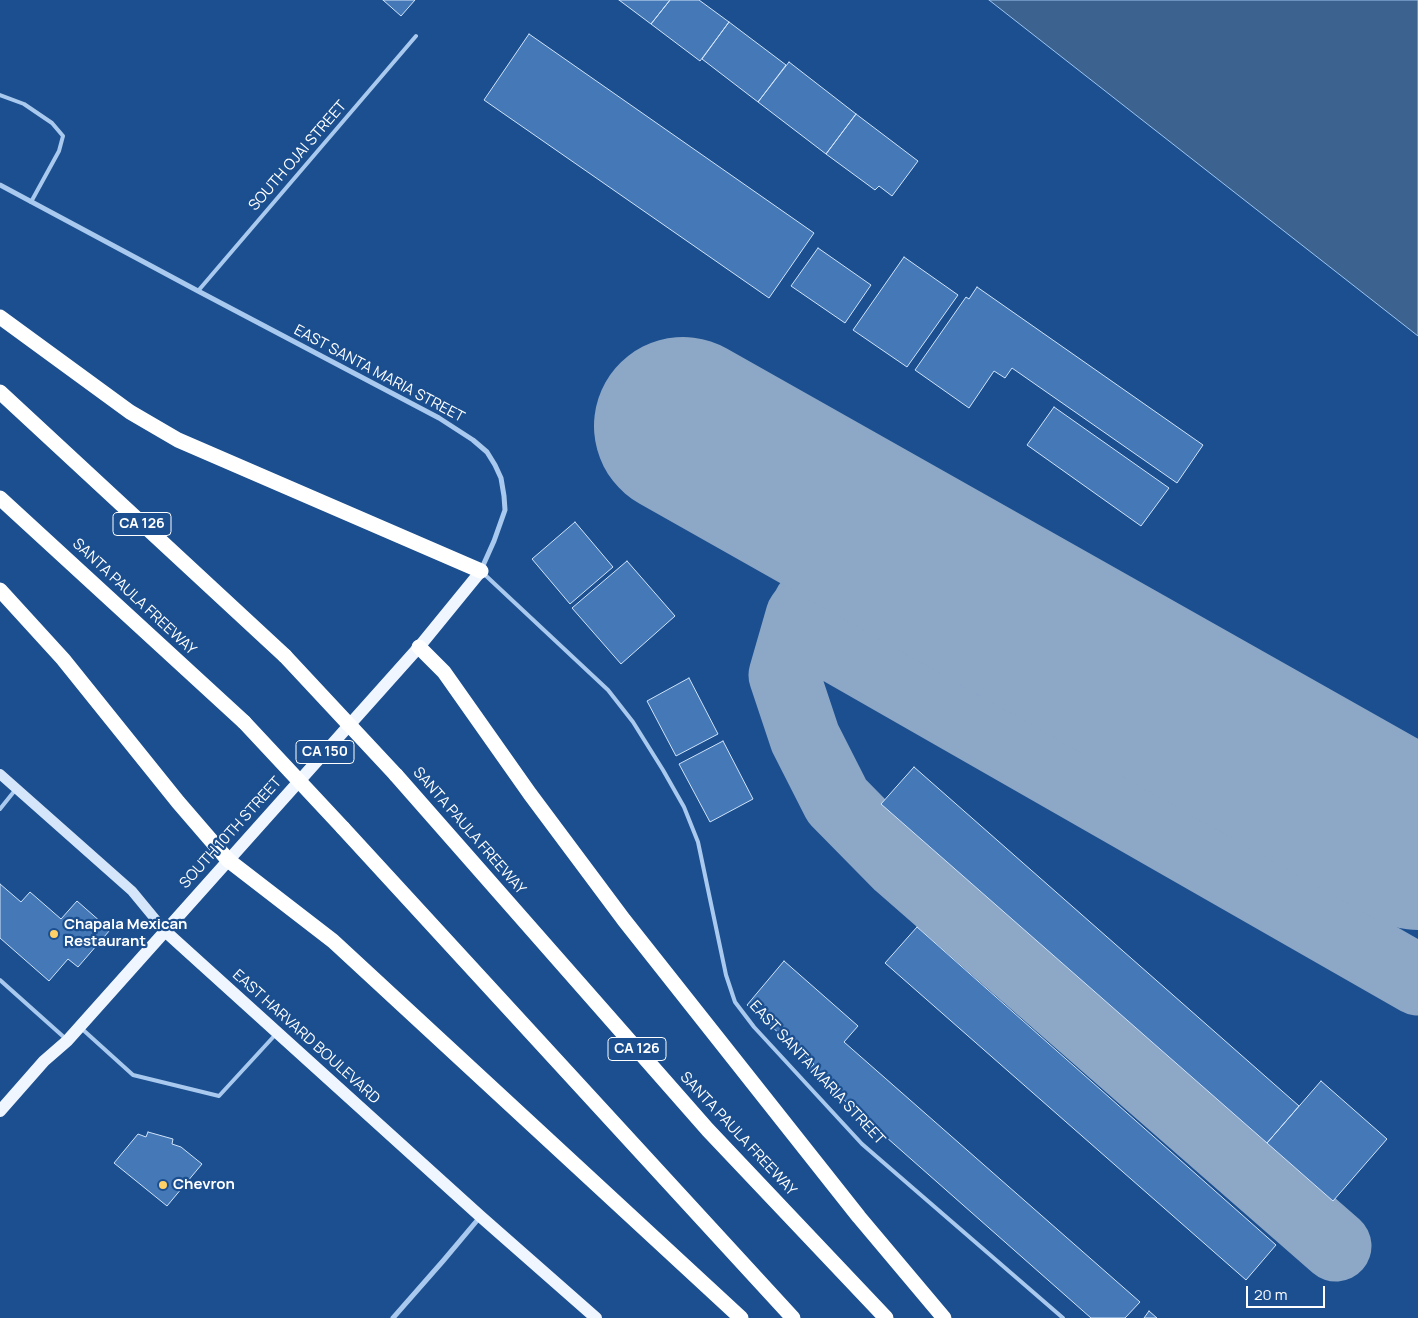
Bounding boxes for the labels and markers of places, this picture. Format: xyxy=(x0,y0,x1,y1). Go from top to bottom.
place label: Chapala Mexican Restaurant xyxy=(64,916,187,951)
marker: Chapala Mexican Restaurant xyxy=(48,928,60,940)
place label: Chevron xyxy=(173,1176,235,1194)
marker: Chevron xyxy=(157,1179,169,1191)

